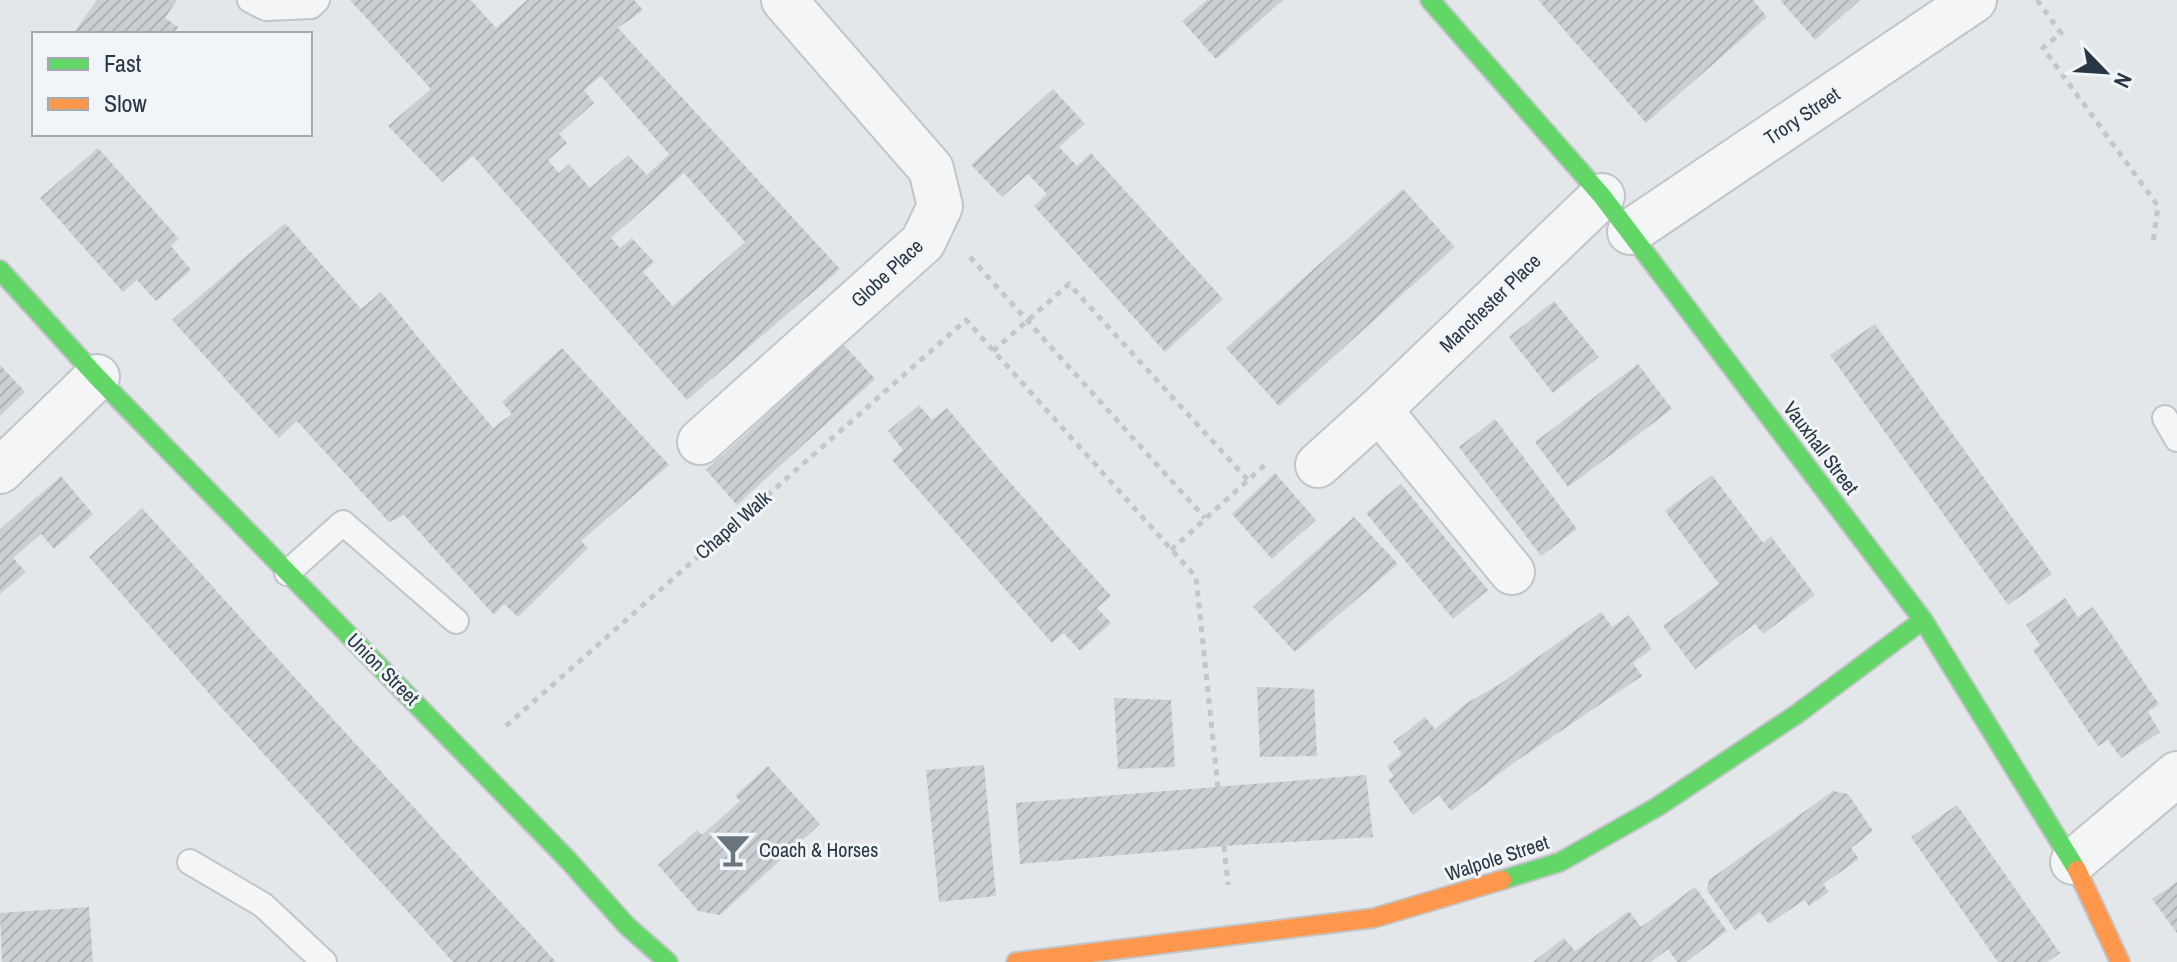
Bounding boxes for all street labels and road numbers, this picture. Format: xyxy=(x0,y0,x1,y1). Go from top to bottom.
street label: Trory Street xyxy=(1759,80,1845,151)
street label: Globe Place xyxy=(845,232,929,313)
street label: Manchester Place xyxy=(1433,247,1546,358)
street label: Vauxhall Street xyxy=(1778,396,1866,500)
street label: Chapel Walk xyxy=(689,484,777,565)
street label: Union Street xyxy=(341,627,426,711)
street label: Walpole Street xyxy=(1442,828,1552,887)

